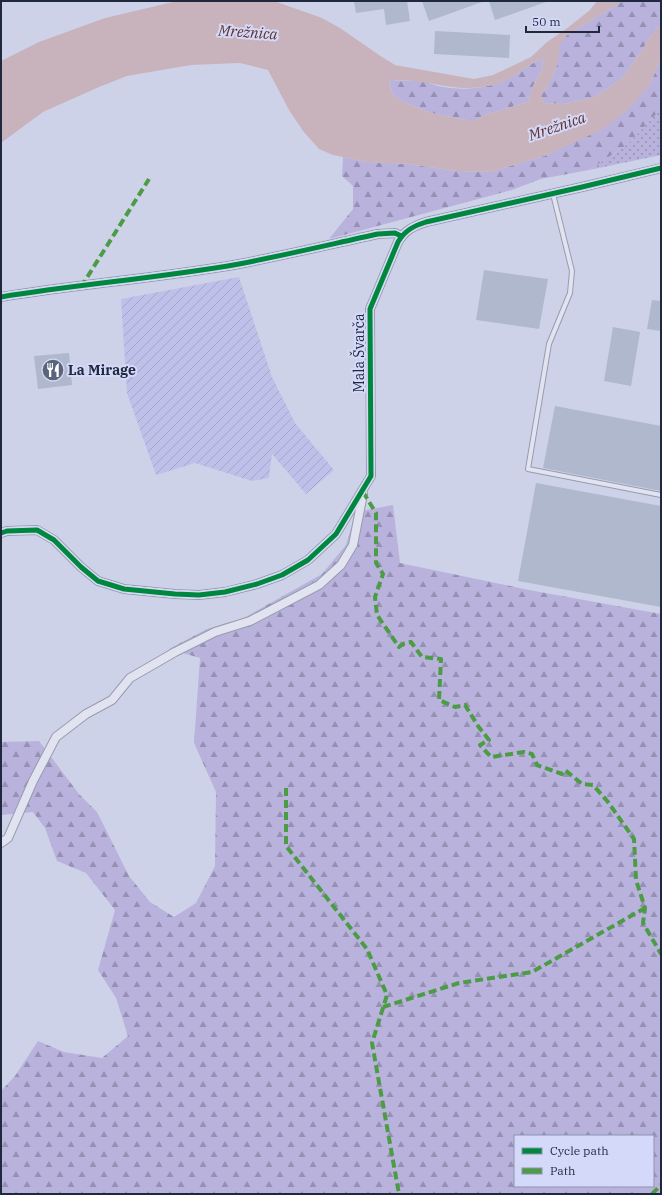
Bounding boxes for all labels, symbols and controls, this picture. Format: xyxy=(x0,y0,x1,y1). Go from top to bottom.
scale bar xyxy=(526,8,599,34)
text: 50 m xyxy=(532,14,561,29)
water label: Mrežnica xyxy=(217,20,279,44)
water label: Mrežnica xyxy=(525,107,589,145)
street label: Mala Švarča xyxy=(349,313,368,393)
restaurant icon: La Mirage xyxy=(40,357,66,383)
place label: La Mirage xyxy=(68,361,136,379)
legend xyxy=(514,1135,654,1187)
text: Cycle path xyxy=(550,1143,609,1158)
text: Path xyxy=(550,1163,576,1178)

